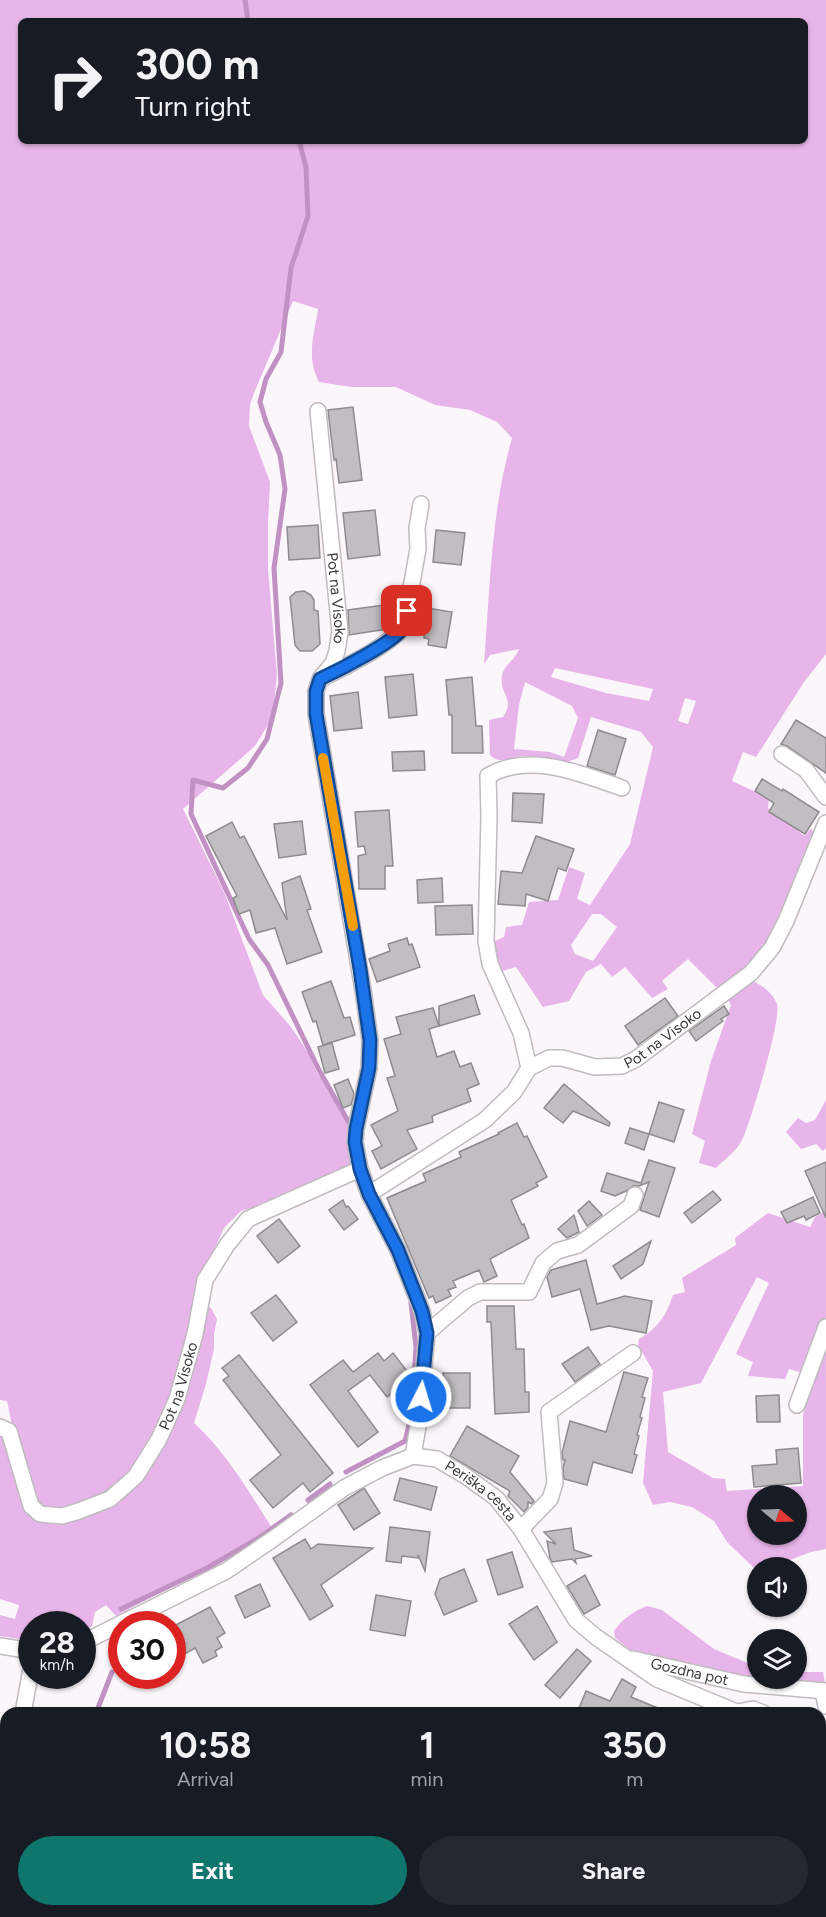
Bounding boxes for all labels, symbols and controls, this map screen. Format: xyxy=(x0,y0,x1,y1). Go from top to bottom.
text: 300 m xyxy=(135,39,259,90)
icon: right xyxy=(36,42,114,120)
text: Turn right xyxy=(135,90,251,123)
street label: Pot na Visoko xyxy=(323,552,349,645)
pin xyxy=(381,585,432,636)
icon: arrive xyxy=(390,594,423,627)
street label: Pot na Visoko xyxy=(621,1004,705,1073)
street label: Pot na Visoko xyxy=(155,1340,201,1433)
position arrow xyxy=(389,1365,453,1429)
street label: Periška cesta xyxy=(442,1457,520,1525)
north arrow xyxy=(747,1485,807,1545)
map controls xyxy=(747,1485,807,1689)
button: sound xyxy=(747,1557,807,1617)
speed limit sign: 30 xyxy=(108,1611,186,1689)
text: 28 xyxy=(39,1624,75,1661)
button: layers xyxy=(747,1629,807,1689)
street label: Gozdna pot xyxy=(649,1654,731,1689)
text: km/h xyxy=(40,1656,74,1674)
text: 10:58 xyxy=(159,1724,251,1767)
text: 1 xyxy=(419,1724,435,1767)
text: 350 xyxy=(603,1724,667,1767)
text: Arrival xyxy=(177,1767,234,1791)
text: min xyxy=(411,1767,443,1791)
text: m xyxy=(626,1767,643,1791)
button: Exit xyxy=(18,1836,407,1905)
button: Share xyxy=(419,1836,808,1905)

